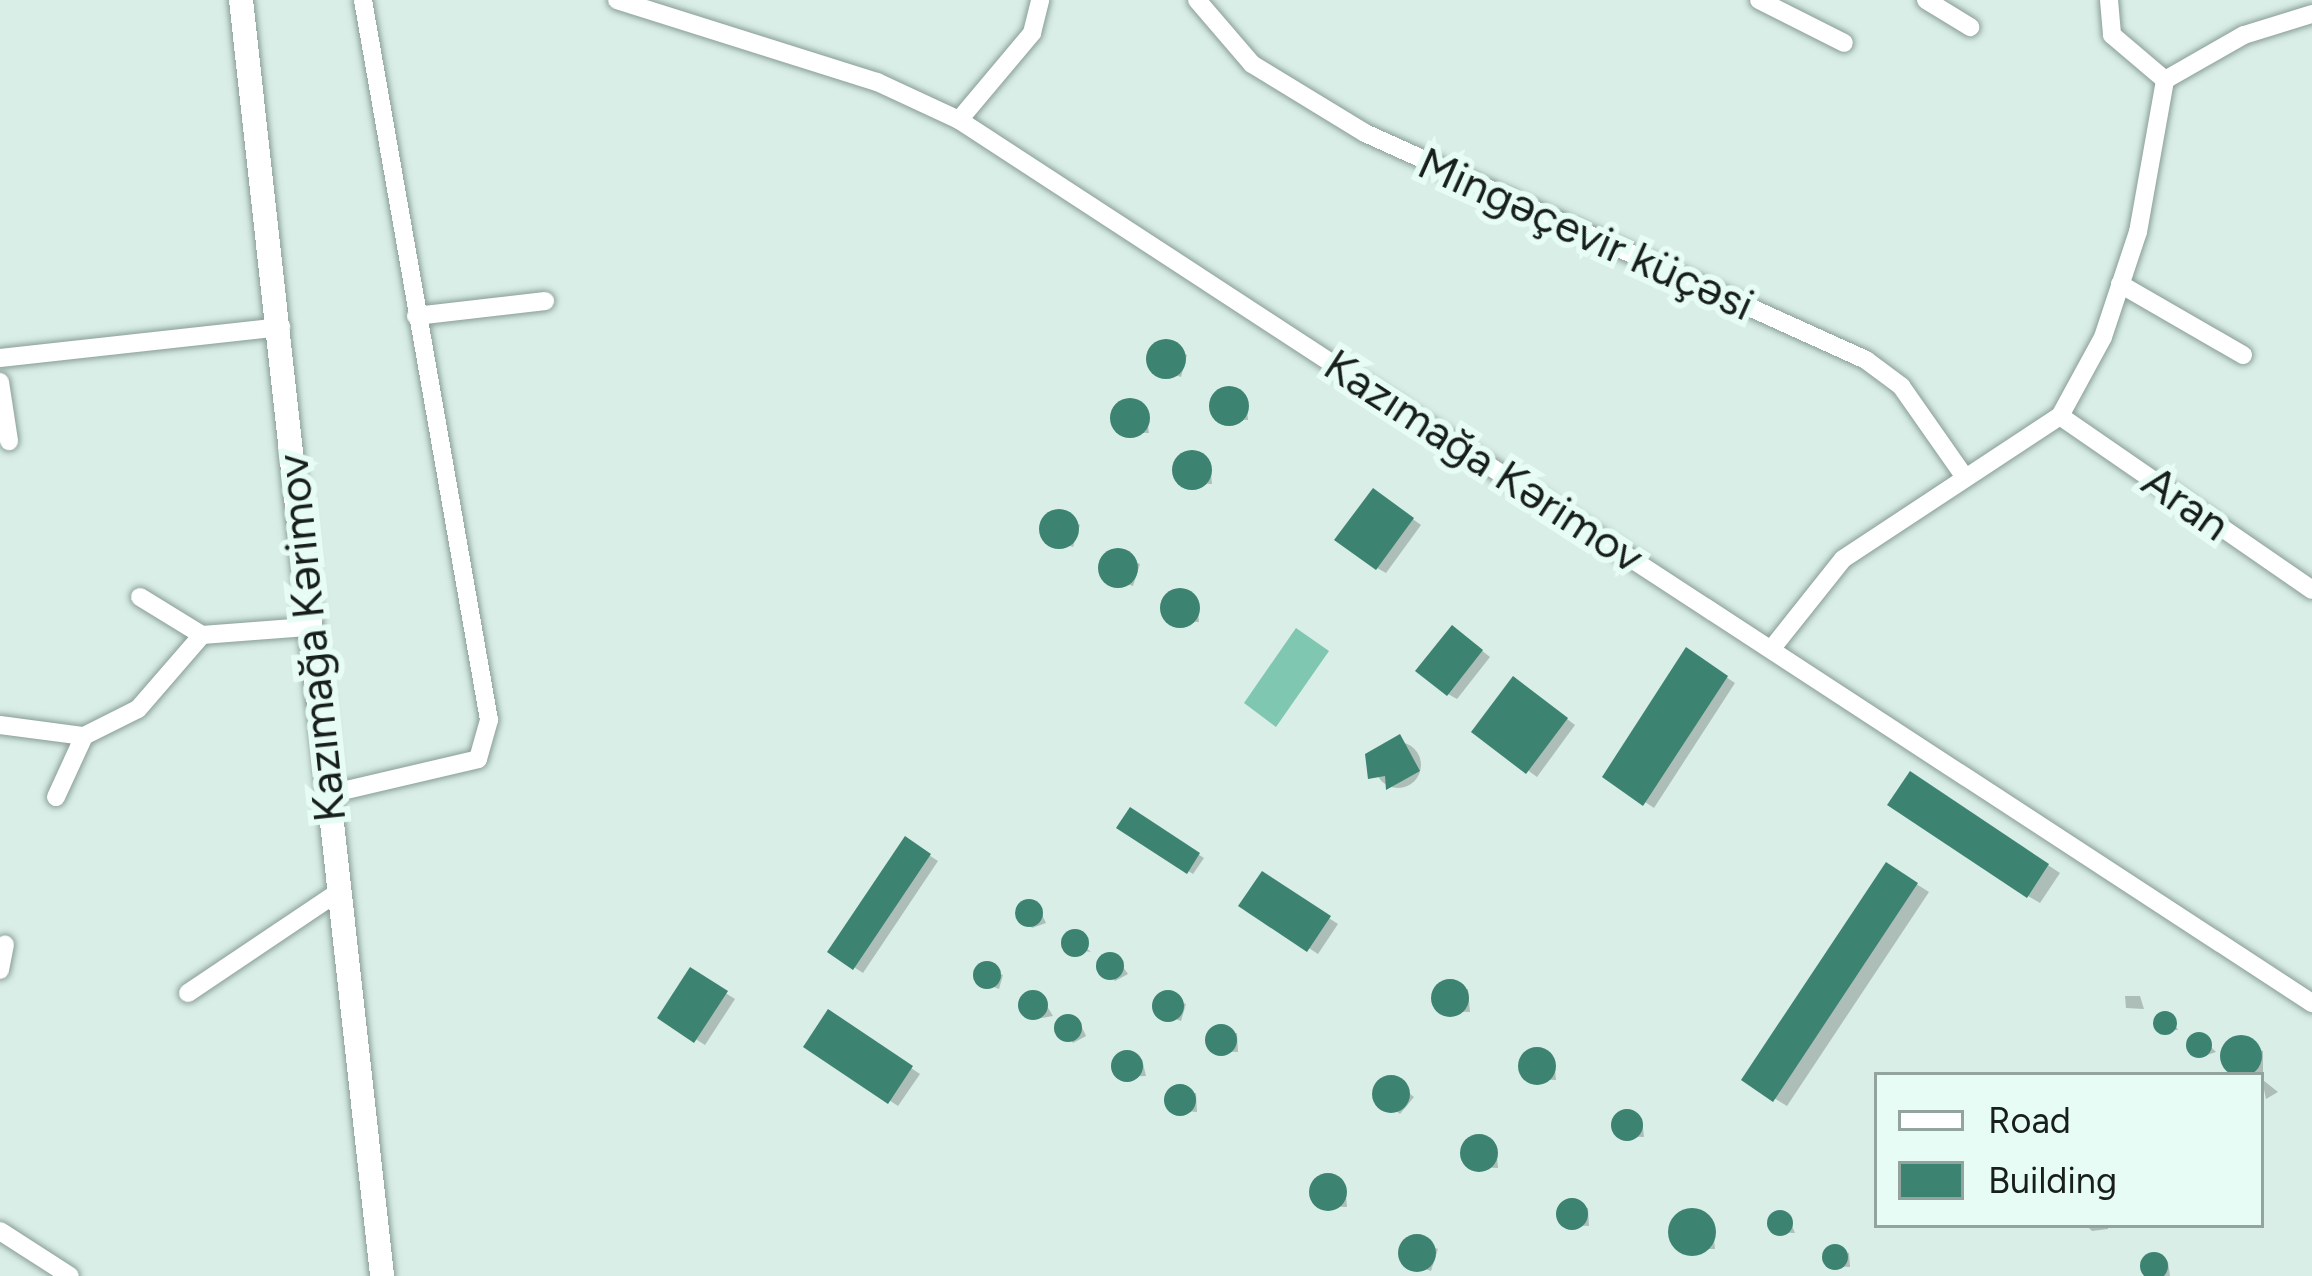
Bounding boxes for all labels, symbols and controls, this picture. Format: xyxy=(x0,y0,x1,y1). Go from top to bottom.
street label: Mingəçevir küçəsi xyxy=(1410,136,1762,332)
street label: Kazımağa Kərimov xyxy=(1314,338,1654,584)
street label: Kazımağa Kərimov xyxy=(265,451,357,825)
street label: Aran xyxy=(2132,454,2240,552)
legend xyxy=(1874,1072,2264,1228)
text: Road xyxy=(1988,1099,2071,1142)
text: Building xyxy=(1988,1159,2117,1202)

